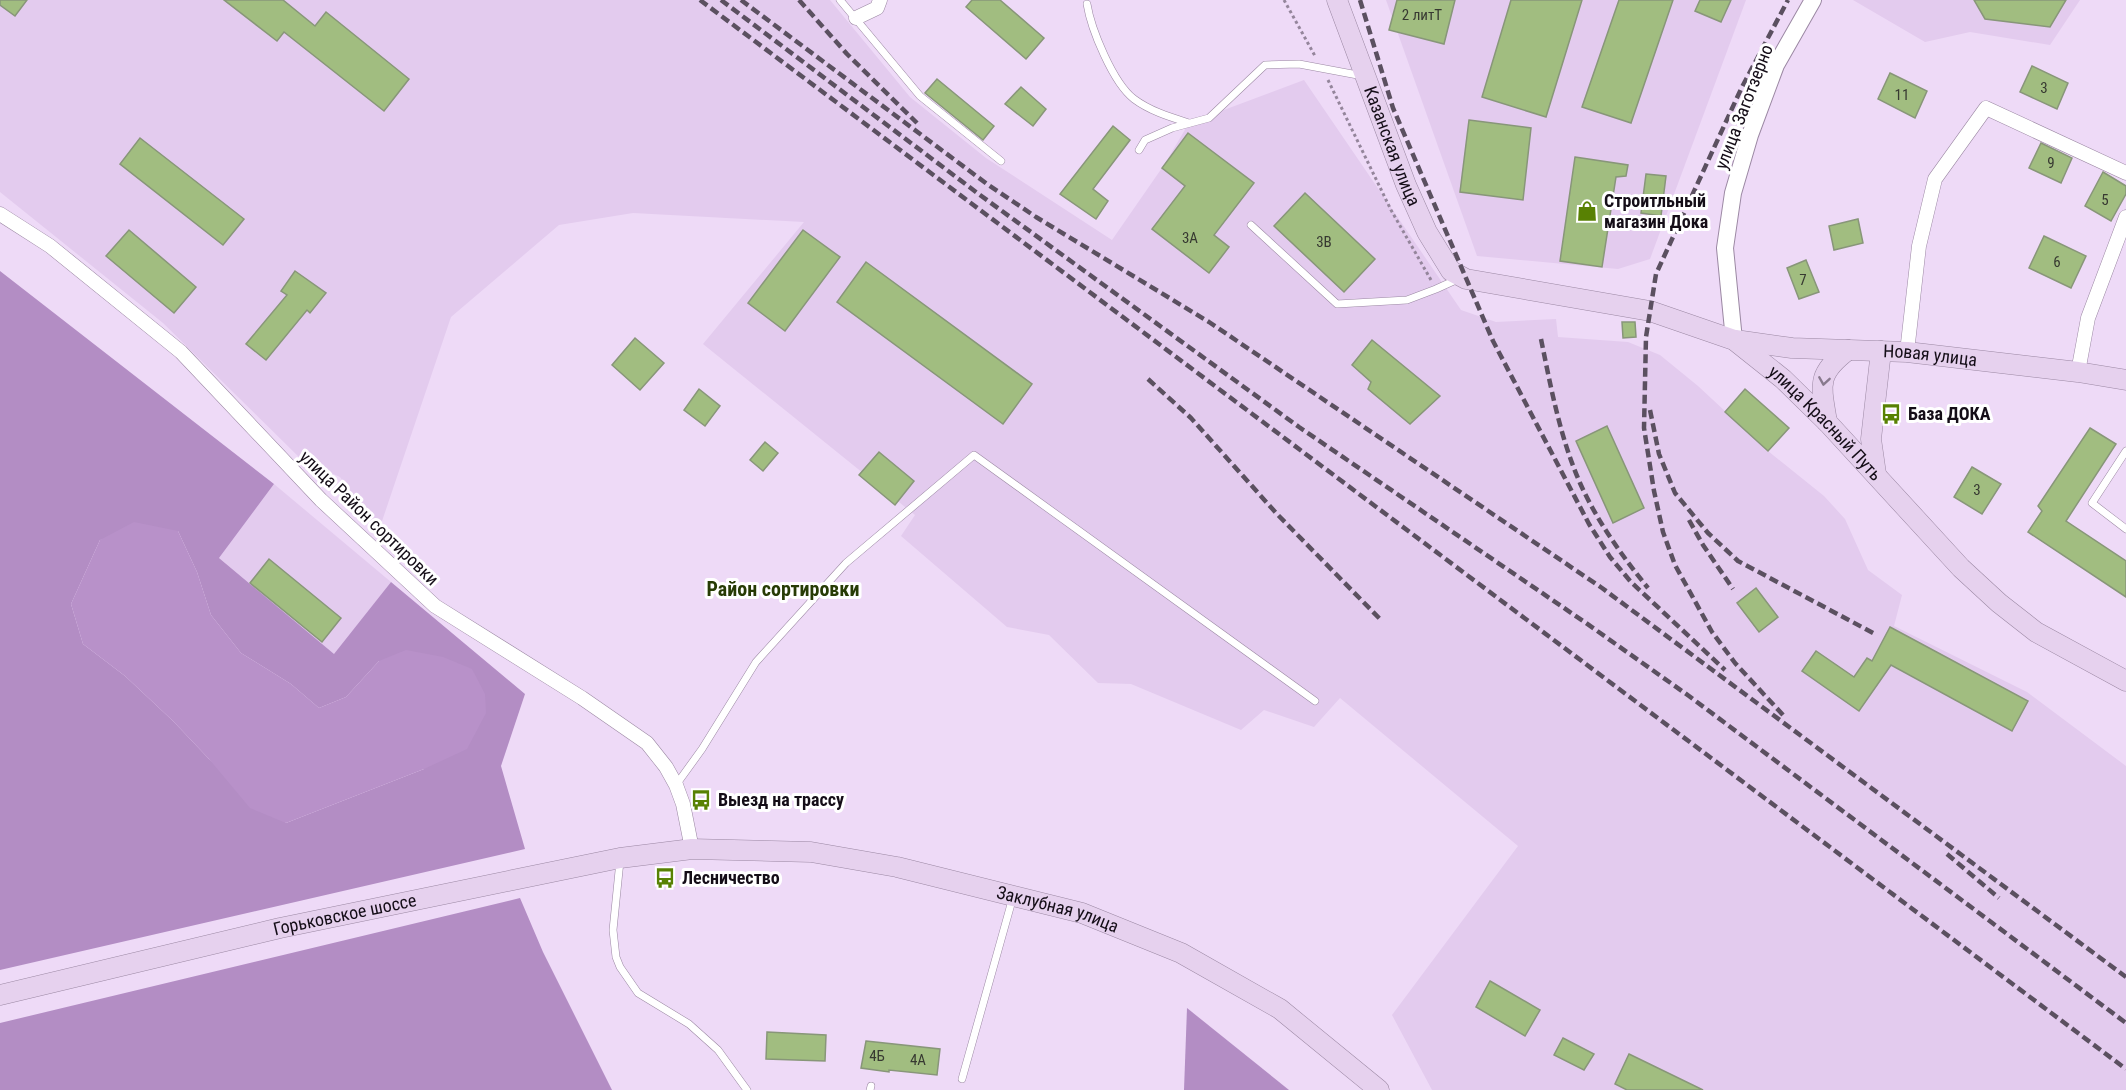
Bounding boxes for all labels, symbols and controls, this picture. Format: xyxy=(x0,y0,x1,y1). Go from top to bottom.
house number: 2 литТ xyxy=(1402,6,1442,24)
street label: улица Заготзерно xyxy=(1710,41,1777,172)
house number: 3 xyxy=(2040,79,2048,97)
street label: Казанская улица xyxy=(1360,83,1425,209)
house number: 11 xyxy=(1895,86,1909,104)
house number: 9 xyxy=(2047,154,2055,172)
place label: Строитльный магазин Дока xyxy=(1604,190,1708,232)
house number: 5 xyxy=(2101,191,2109,209)
shop icon: Строитльный магазин Дока xyxy=(1575,199,1599,223)
house number: 3А xyxy=(1182,229,1198,247)
house number: 3В xyxy=(1316,233,1332,251)
house number: 6 xyxy=(2053,253,2061,271)
house number: 7 xyxy=(1799,271,1807,289)
street label: Новая улица xyxy=(1883,340,1978,370)
street label: улица Красный Путь xyxy=(1765,361,1887,485)
one-way arrow xyxy=(1819,376,1831,386)
bus stop icon: База ДОКА xyxy=(1879,402,1903,426)
place label: База ДОКА xyxy=(1908,403,1991,424)
street label: улица Район сортировки xyxy=(296,446,443,589)
house number: 3 xyxy=(1973,481,1981,499)
district label: Район сортировки xyxy=(707,577,859,601)
bus stop icon: Выезд на трассу xyxy=(689,788,713,812)
place label: Выезд на трассу xyxy=(718,789,844,810)
bus stop icon: Лесничество xyxy=(653,866,677,890)
place label: Лесничество xyxy=(682,867,780,888)
street label: Заклубная улица xyxy=(995,881,1122,937)
street label: Горьковское шоссе xyxy=(271,889,418,939)
house number: 4Б xyxy=(869,1047,885,1065)
house number: 4А xyxy=(910,1051,926,1069)

